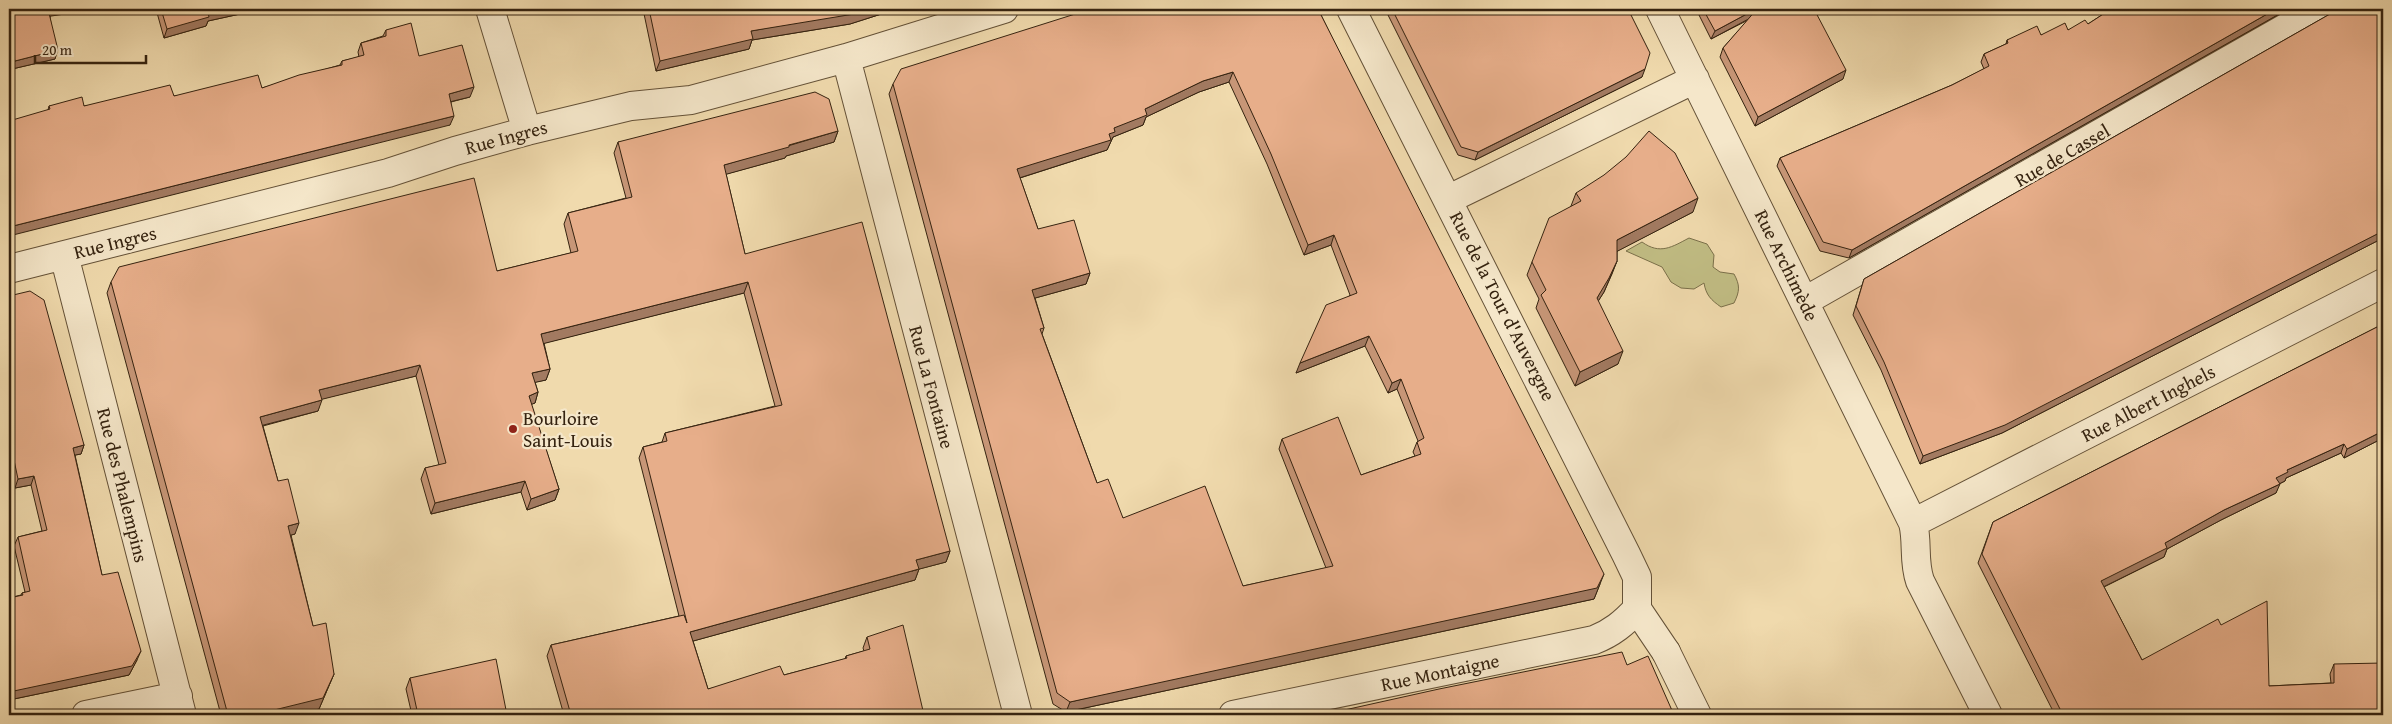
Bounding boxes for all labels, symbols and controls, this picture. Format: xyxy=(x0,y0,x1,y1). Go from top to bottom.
scale bar xyxy=(35,32,146,64)
text: 20 m xyxy=(42,39,73,60)
street label: Rue Ingres xyxy=(462,113,550,161)
street label: Rue de Cassel xyxy=(2009,116,2115,194)
street label: Rue Archimède xyxy=(1748,204,1826,326)
street label: Rue de la Tour d'Auvergne xyxy=(1443,206,1563,406)
street label: Rue Ingres xyxy=(71,218,159,266)
street label: Rue La Fontaine xyxy=(902,322,962,452)
street label: Rue Albert Inghels xyxy=(2076,357,2220,449)
place label: Bourloire Saint-Louis xyxy=(523,404,613,454)
street label: Rue des Phalempins xyxy=(90,405,156,565)
marker: Bourloire Saint-Louis xyxy=(507,423,519,435)
street label: Rue Montaigne xyxy=(1378,646,1502,698)

